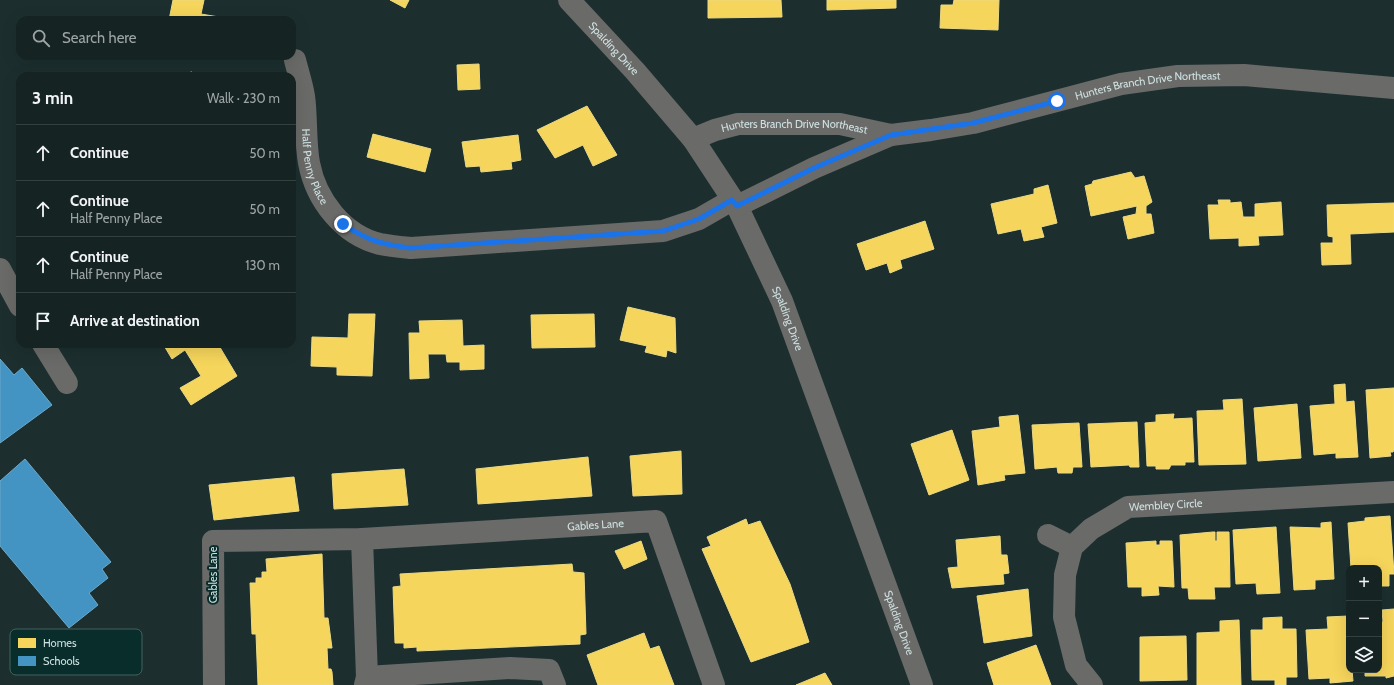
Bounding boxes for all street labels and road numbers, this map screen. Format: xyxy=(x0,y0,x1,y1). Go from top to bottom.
street label: Spalding Drive xyxy=(586,19,642,78)
street label: Hunters Branch Drive Northeast xyxy=(1073,68,1221,103)
street label: Hunters Branch Drive Northeast xyxy=(720,117,869,137)
street label: Half Penny Place xyxy=(299,128,331,207)
street label: Spalding Drive xyxy=(769,284,807,353)
street label: Wembley Circle xyxy=(1129,496,1203,514)
street label: Gables Lane xyxy=(567,516,625,533)
street label: Gables Lane xyxy=(206,546,220,603)
street label: Spalding Drive xyxy=(881,589,918,657)

